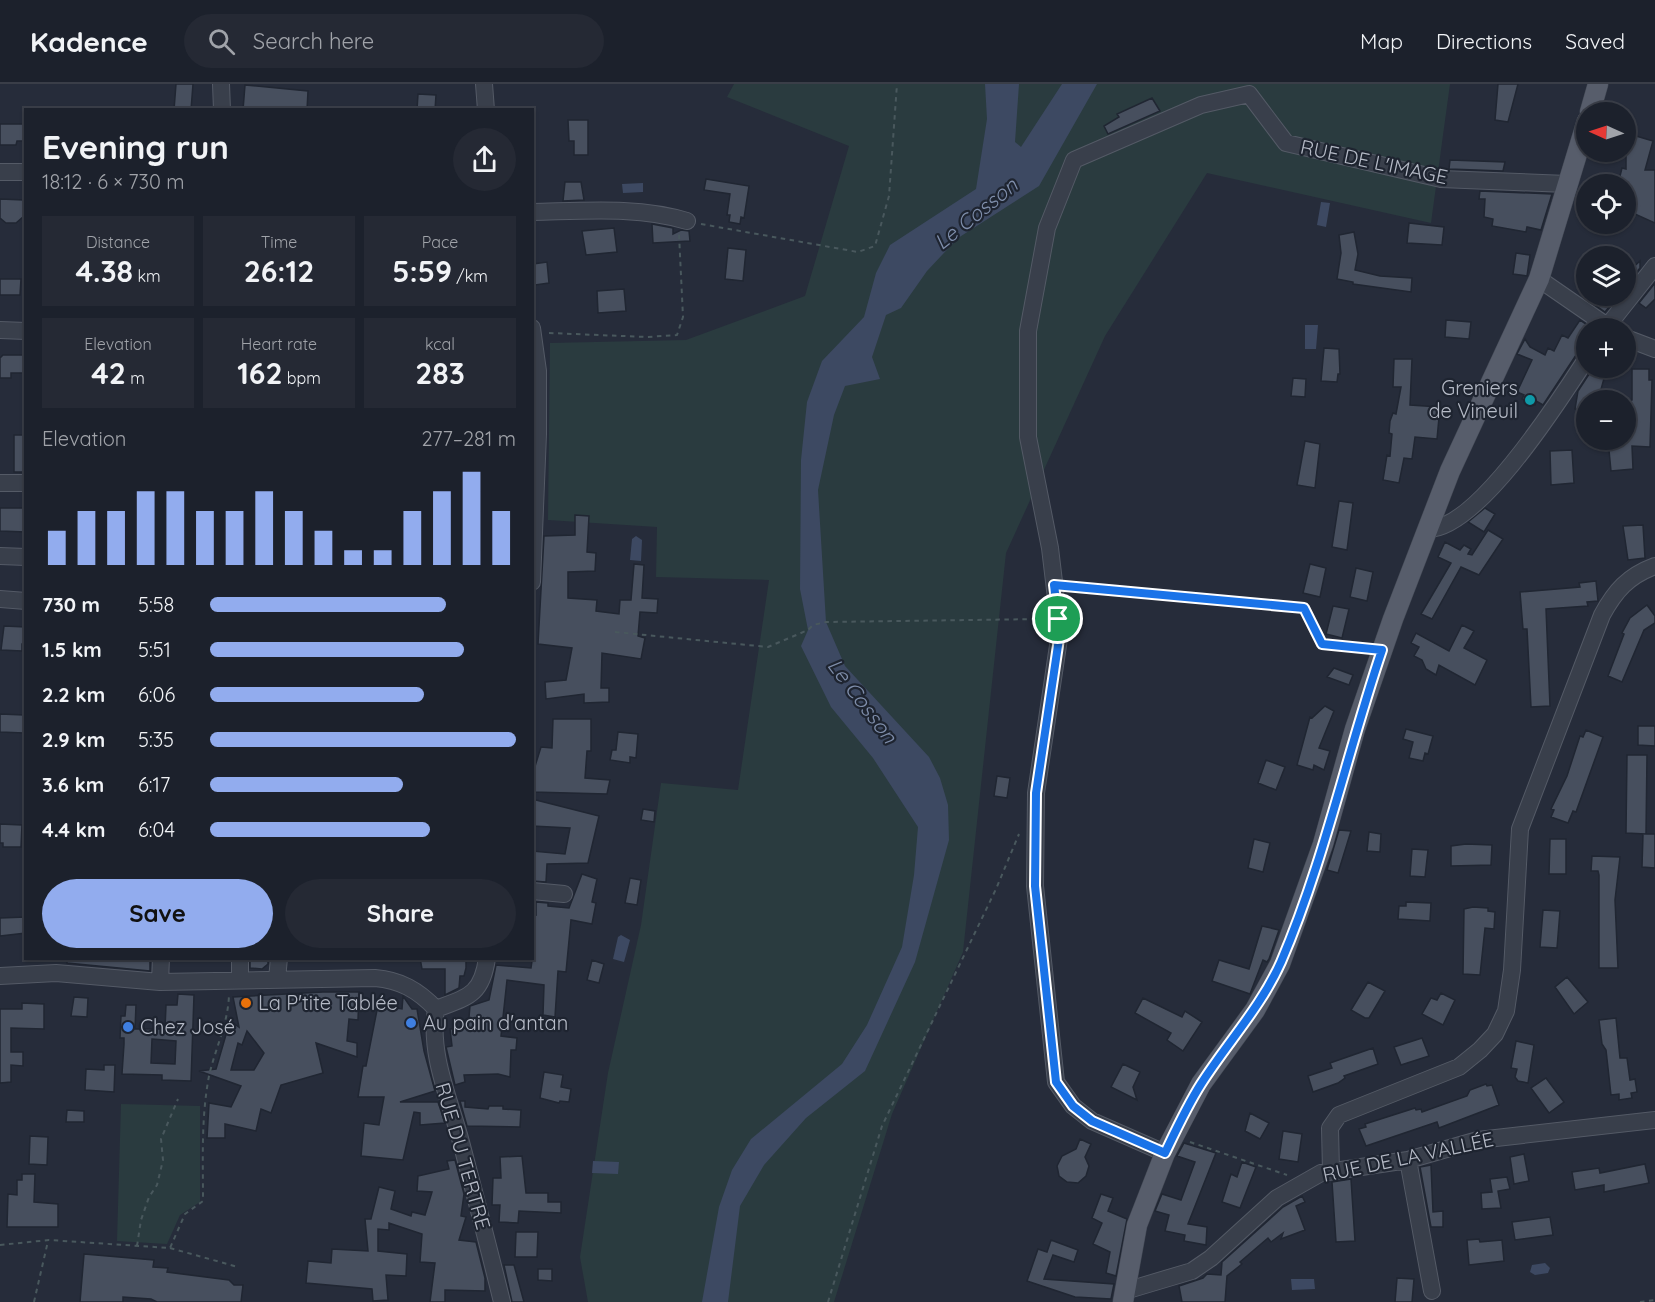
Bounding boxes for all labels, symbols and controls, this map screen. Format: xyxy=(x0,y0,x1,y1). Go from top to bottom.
search box xyxy=(184,14,604,68)
text: Kadence xyxy=(30,24,148,59)
icon: search xyxy=(205,25,238,58)
text: Search here xyxy=(253,27,374,55)
text: Map xyxy=(1360,28,1403,54)
text: Directions xyxy=(1436,28,1532,54)
text: Saved xyxy=(1565,28,1625,54)
north arrow xyxy=(1576,102,1636,162)
map controls xyxy=(1576,102,1636,450)
text: Evening run xyxy=(42,126,229,167)
button: share xyxy=(453,128,516,191)
street label: RUE DE L'IMAGE xyxy=(1298,134,1450,189)
text: 18:12 · 6 × 730 m xyxy=(42,169,185,194)
water label: Le Cosson xyxy=(928,171,1023,255)
button: locate xyxy=(1576,174,1636,234)
text: Distance xyxy=(86,232,150,252)
text: Time xyxy=(261,232,297,252)
text: Pace xyxy=(422,232,458,252)
button: layers xyxy=(1576,246,1636,306)
text: 4.38 xyxy=(75,252,133,290)
text: 26:12 xyxy=(244,252,314,290)
text: 5:59 xyxy=(392,252,452,290)
text: km xyxy=(133,266,161,286)
text: /km xyxy=(452,266,488,286)
button: + xyxy=(1576,318,1636,378)
text: Elevation xyxy=(84,334,152,354)
text: Heart rate xyxy=(241,334,317,354)
text: kcal xyxy=(425,334,455,354)
text: 42 xyxy=(91,354,126,392)
text: 162 xyxy=(237,354,282,392)
text: 283 xyxy=(415,354,465,392)
text: m xyxy=(126,368,145,388)
text: bpm xyxy=(282,368,321,388)
place label: Greniers de Vineuil xyxy=(1428,375,1518,423)
button: − xyxy=(1576,390,1636,450)
marker: Greniers de Vineuil xyxy=(1523,393,1537,407)
text: Elevation xyxy=(42,426,126,451)
text: 277–281 m xyxy=(422,426,516,451)
text: 730 m xyxy=(42,592,100,617)
text: 5:58 xyxy=(138,592,174,617)
pin xyxy=(1032,593,1083,644)
icon: arrive xyxy=(1041,602,1074,635)
text: 1.5 km xyxy=(42,637,102,662)
text: 5:51 xyxy=(138,637,171,662)
water label: Le Cosson xyxy=(822,653,904,749)
text: 2.2 km xyxy=(42,682,105,707)
text: 6:06 xyxy=(138,682,175,707)
text: 2.9 km xyxy=(42,727,105,752)
text: 5:35 xyxy=(138,727,174,752)
text: 3.6 km xyxy=(42,772,104,797)
text: 6:17 xyxy=(138,772,170,797)
text: 4.4 km xyxy=(42,817,105,842)
text: 6:04 xyxy=(138,817,175,842)
button: Save xyxy=(42,879,273,948)
button: Share xyxy=(285,879,516,948)
place label: La P'tite Tablée xyxy=(258,990,398,1015)
marker: La P'tite Tablée xyxy=(239,996,253,1010)
place label: Au pain d'antan xyxy=(423,1010,568,1035)
place label: Chez José xyxy=(140,1014,235,1039)
marker: Au pain d'antan xyxy=(404,1016,418,1030)
marker: Chez José xyxy=(121,1020,135,1034)
street label: RUE DU TERTRE xyxy=(431,1079,496,1232)
street label: RUE DE LA VALLÉE xyxy=(1320,1126,1496,1187)

